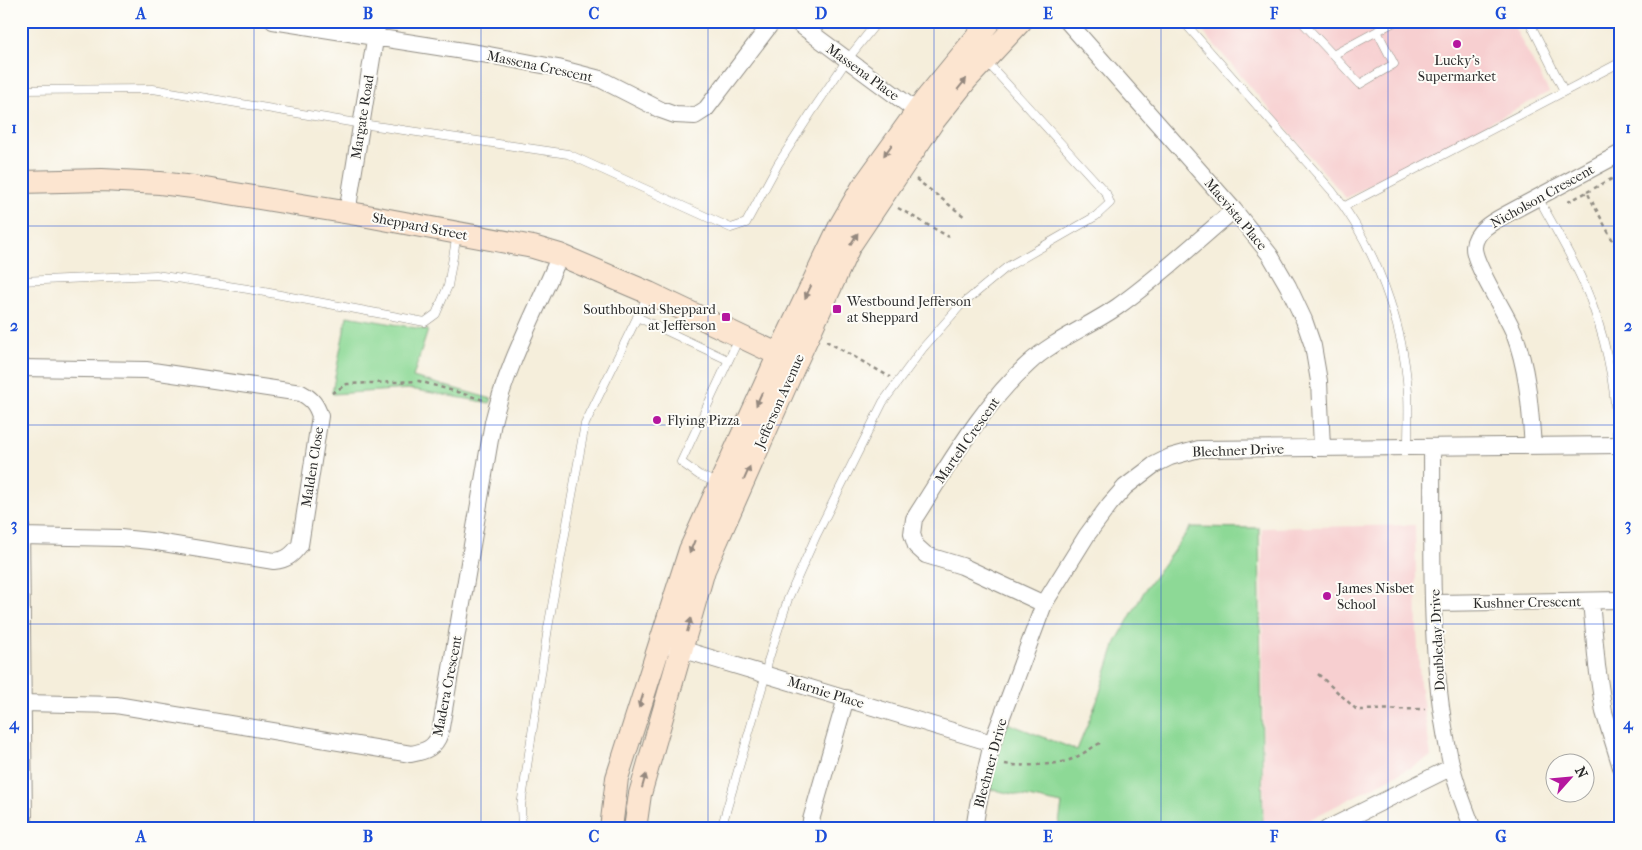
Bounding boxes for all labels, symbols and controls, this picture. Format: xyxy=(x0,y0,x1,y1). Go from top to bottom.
text: A xyxy=(135,4,147,23)
text: B xyxy=(363,4,373,23)
text: C xyxy=(589,4,600,23)
text: D xyxy=(815,4,827,23)
text: E xyxy=(1043,4,1053,23)
text: F xyxy=(1269,4,1279,23)
text: G xyxy=(1495,4,1507,23)
marker: Lucky's Supermarket xyxy=(1451,38,1463,50)
street label: Massena Place xyxy=(823,40,903,105)
street label: Massena Crescent xyxy=(485,47,594,86)
place label: Lucky's Supermarket xyxy=(1418,52,1496,85)
street label: Margate Road xyxy=(347,73,378,161)
one-way arrow xyxy=(957,78,968,91)
text: 1 xyxy=(11,118,17,137)
text: 1 xyxy=(1625,118,1631,137)
one-way arrow xyxy=(883,144,893,157)
street label: Nicholson Crescent xyxy=(1487,161,1597,232)
street label: Maevista Place xyxy=(1201,175,1271,254)
street label: Sheppard Street xyxy=(371,209,469,244)
one-way arrow xyxy=(849,233,859,246)
one-way arrow xyxy=(804,285,812,299)
place label: Westbound Jefferson at Sheppard xyxy=(846,293,971,326)
place label: Southbound Sheppard at Jefferson xyxy=(583,301,716,334)
marker: Westbound Jefferson at Sheppard xyxy=(831,303,843,315)
marker: Southbound Sheppard at Jefferson xyxy=(720,311,732,323)
text: 2 xyxy=(10,316,18,335)
text: 2 xyxy=(1624,316,1632,335)
street label: Jefferson Avenue xyxy=(751,351,808,452)
one-way arrow xyxy=(754,392,762,406)
street label: Martell Crescent xyxy=(931,394,1003,487)
place label: Flying Pizza xyxy=(667,412,740,429)
marker: Flying Pizza xyxy=(651,414,663,426)
street label: Malden Close xyxy=(298,426,327,508)
street label: Blechner Drive xyxy=(1192,440,1284,461)
one-way arrow xyxy=(743,466,751,480)
text: 3 xyxy=(11,515,17,535)
text: 3 xyxy=(1625,515,1631,535)
one-way arrow xyxy=(688,540,696,555)
place label: James Nisbet School xyxy=(1336,580,1414,613)
street label: Doubleday Drive xyxy=(1426,589,1449,691)
marker: James Nisbet School xyxy=(1321,590,1333,602)
street label: Kushner Crescent xyxy=(1473,593,1581,612)
one-way arrow xyxy=(685,617,693,632)
street label: Madera Crescent xyxy=(429,634,466,738)
street label: Marnie Place xyxy=(785,673,866,712)
one-way arrow xyxy=(637,694,645,709)
text: 4 xyxy=(8,714,20,734)
text: 4 xyxy=(1622,714,1634,734)
street label: Blechner Drive xyxy=(970,716,1011,810)
north arrow xyxy=(1544,752,1594,802)
text: N xyxy=(1571,764,1591,781)
one-way arrow xyxy=(640,773,648,788)
text: A xyxy=(135,827,147,846)
text: B xyxy=(363,827,373,846)
text: C xyxy=(589,827,600,846)
text: D xyxy=(815,827,827,846)
text: E xyxy=(1043,827,1053,846)
text: F xyxy=(1269,827,1279,846)
text: G xyxy=(1495,827,1507,846)

